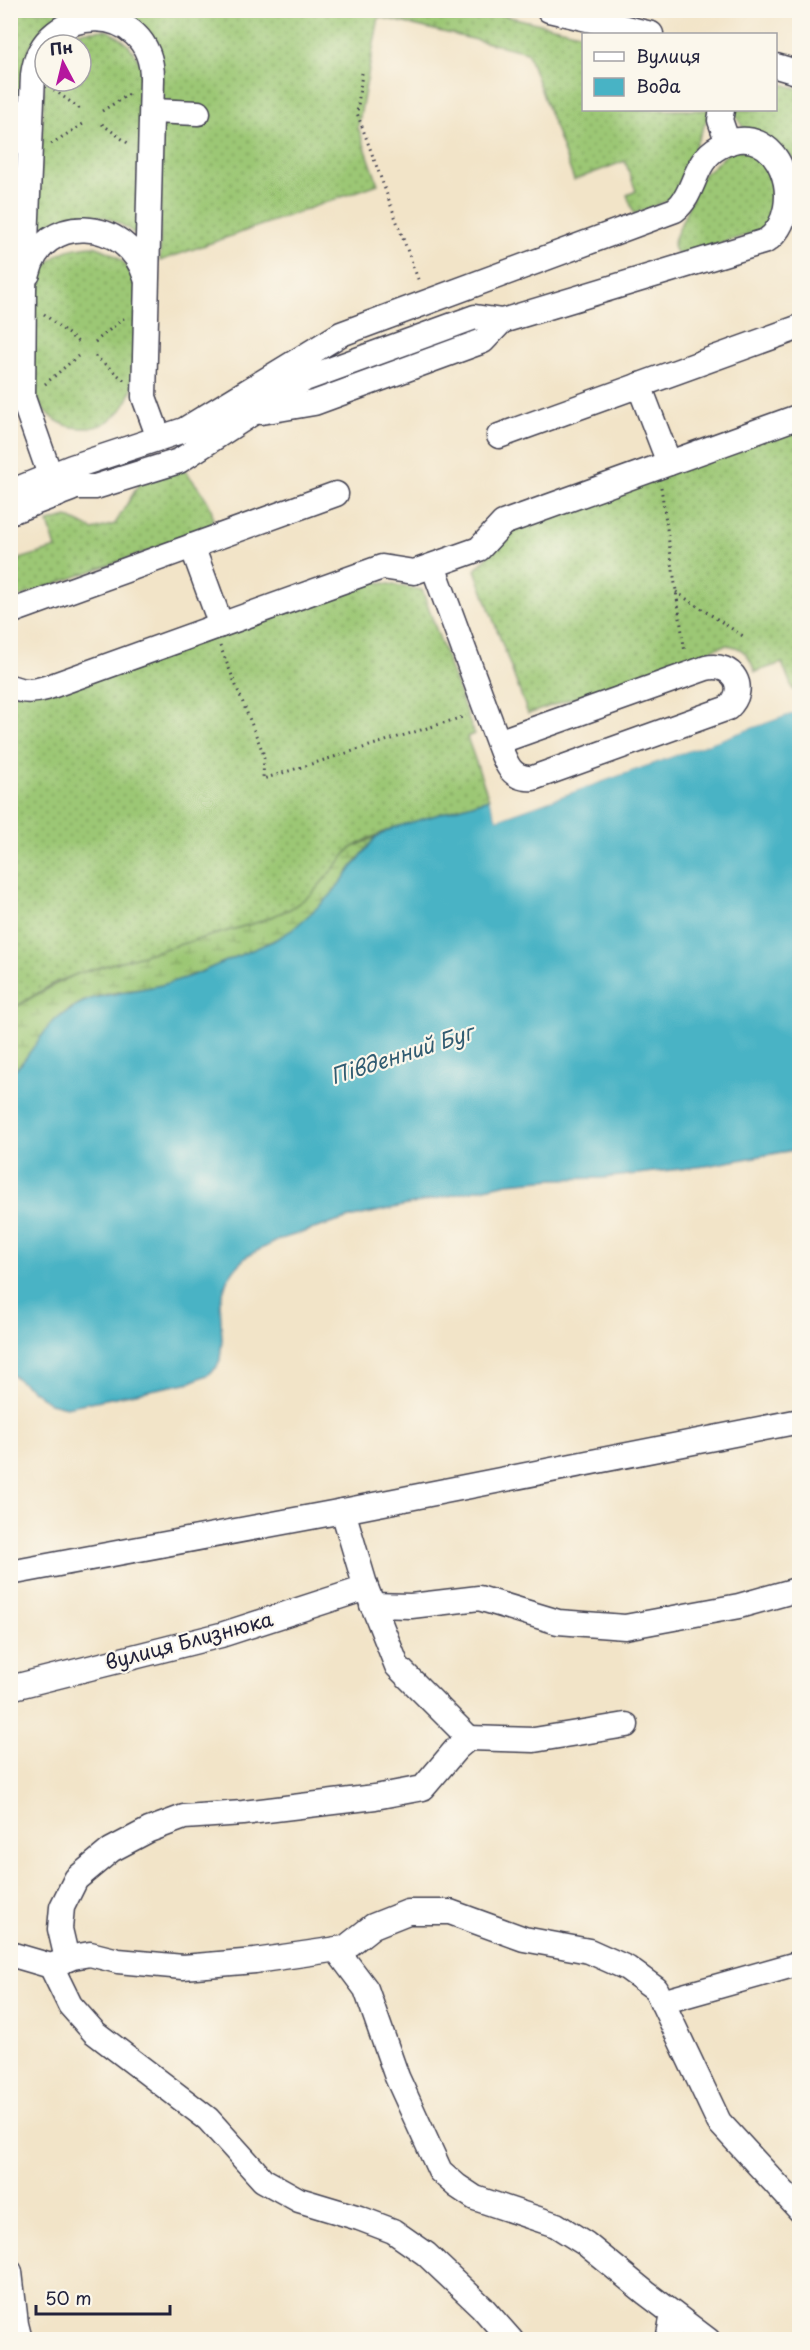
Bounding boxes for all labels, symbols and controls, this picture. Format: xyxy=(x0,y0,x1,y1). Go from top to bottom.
north arrow xyxy=(33,33,93,93)
legend xyxy=(582,33,777,111)
text: Пн xyxy=(48,34,74,60)
text: Вулиця xyxy=(636,42,701,69)
text: Вода xyxy=(636,72,681,99)
water label: Південний Буг xyxy=(326,1014,481,1091)
street label: вулиця Близнюка xyxy=(101,1603,277,1677)
scale bar xyxy=(36,2278,170,2316)
text: 50 m xyxy=(45,2284,92,2311)

